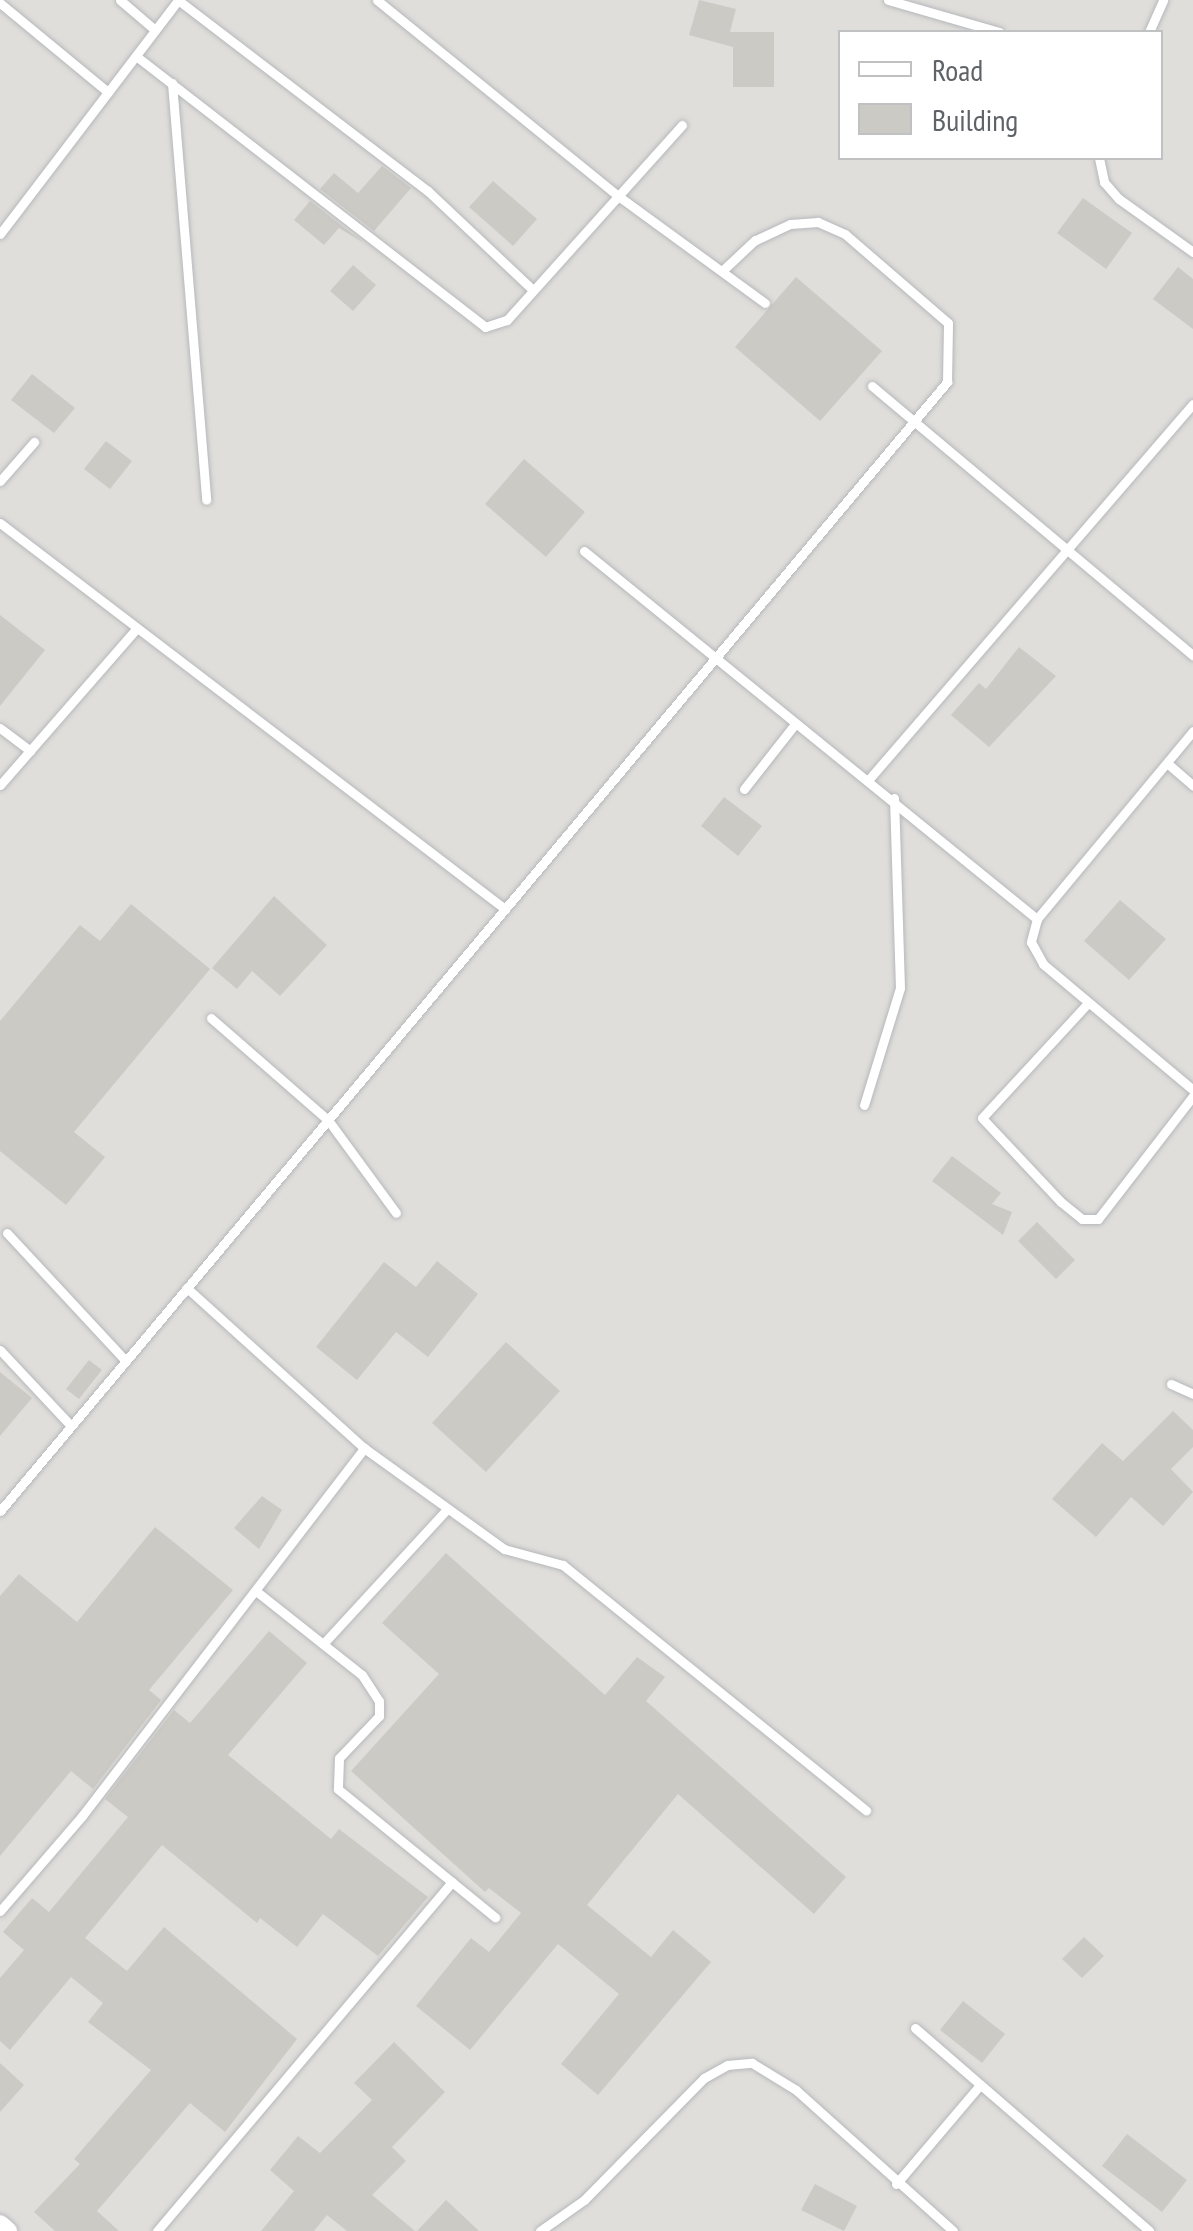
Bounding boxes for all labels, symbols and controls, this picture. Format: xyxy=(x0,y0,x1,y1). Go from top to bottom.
legend xyxy=(838,30,1163,160)
text: Road xyxy=(932,50,983,89)
text: Building xyxy=(932,100,1018,139)

